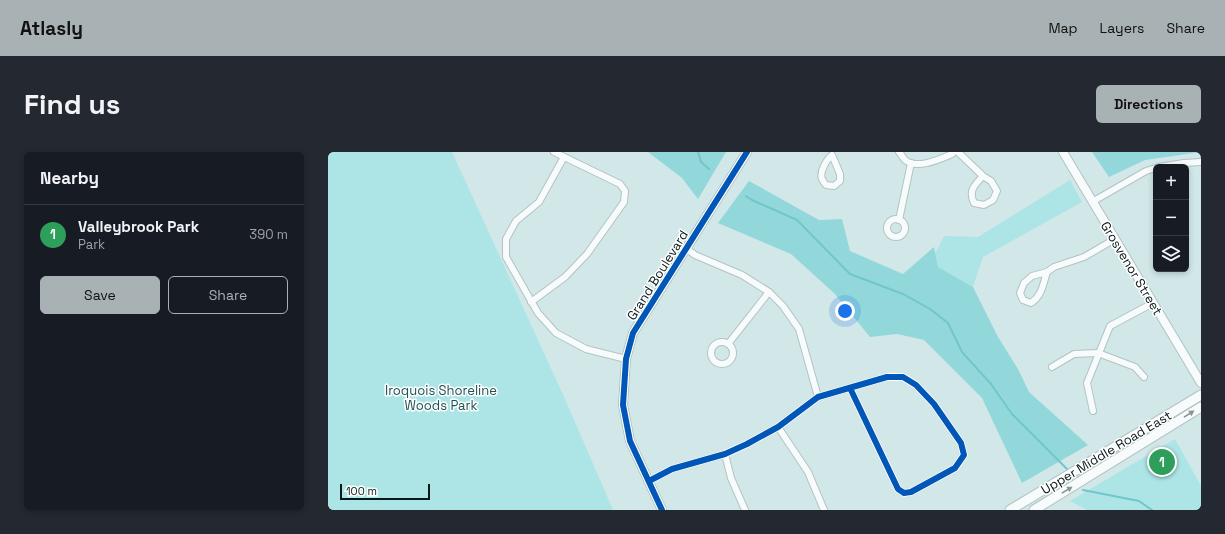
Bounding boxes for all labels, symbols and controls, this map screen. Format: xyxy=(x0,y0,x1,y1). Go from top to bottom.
text: Atlasly xyxy=(20,16,83,41)
text: Map xyxy=(1048,19,1078,37)
text: Layers xyxy=(1100,19,1144,37)
text: Share xyxy=(1166,19,1205,37)
button: Directions xyxy=(1096,85,1201,123)
text: Find us xyxy=(24,86,121,122)
map controls xyxy=(1153,164,1189,272)
button: + xyxy=(1153,164,1189,200)
text: Nearby xyxy=(40,167,99,189)
button: − xyxy=(1153,200,1189,236)
text: Valleybrook Park xyxy=(78,217,199,236)
street label: Grosvenor Street xyxy=(1097,218,1166,318)
text: 1 xyxy=(50,226,56,243)
text: 390 m xyxy=(249,226,288,243)
street label: Grand Boulevard xyxy=(623,227,692,323)
text: Park xyxy=(78,236,105,253)
button: layers xyxy=(1153,236,1189,272)
button: Save xyxy=(40,276,160,314)
button: Share xyxy=(168,276,288,314)
your location xyxy=(835,301,855,321)
park label: Iroquois Shoreline Woods Park xyxy=(385,382,497,414)
street label: Upper Middle Road East xyxy=(1038,407,1175,498)
one-way arrow xyxy=(1184,410,1195,417)
pin: 1 xyxy=(1149,447,1175,477)
scale bar xyxy=(340,482,430,501)
text: 100 m xyxy=(346,484,377,498)
one-way arrow xyxy=(1062,486,1072,494)

